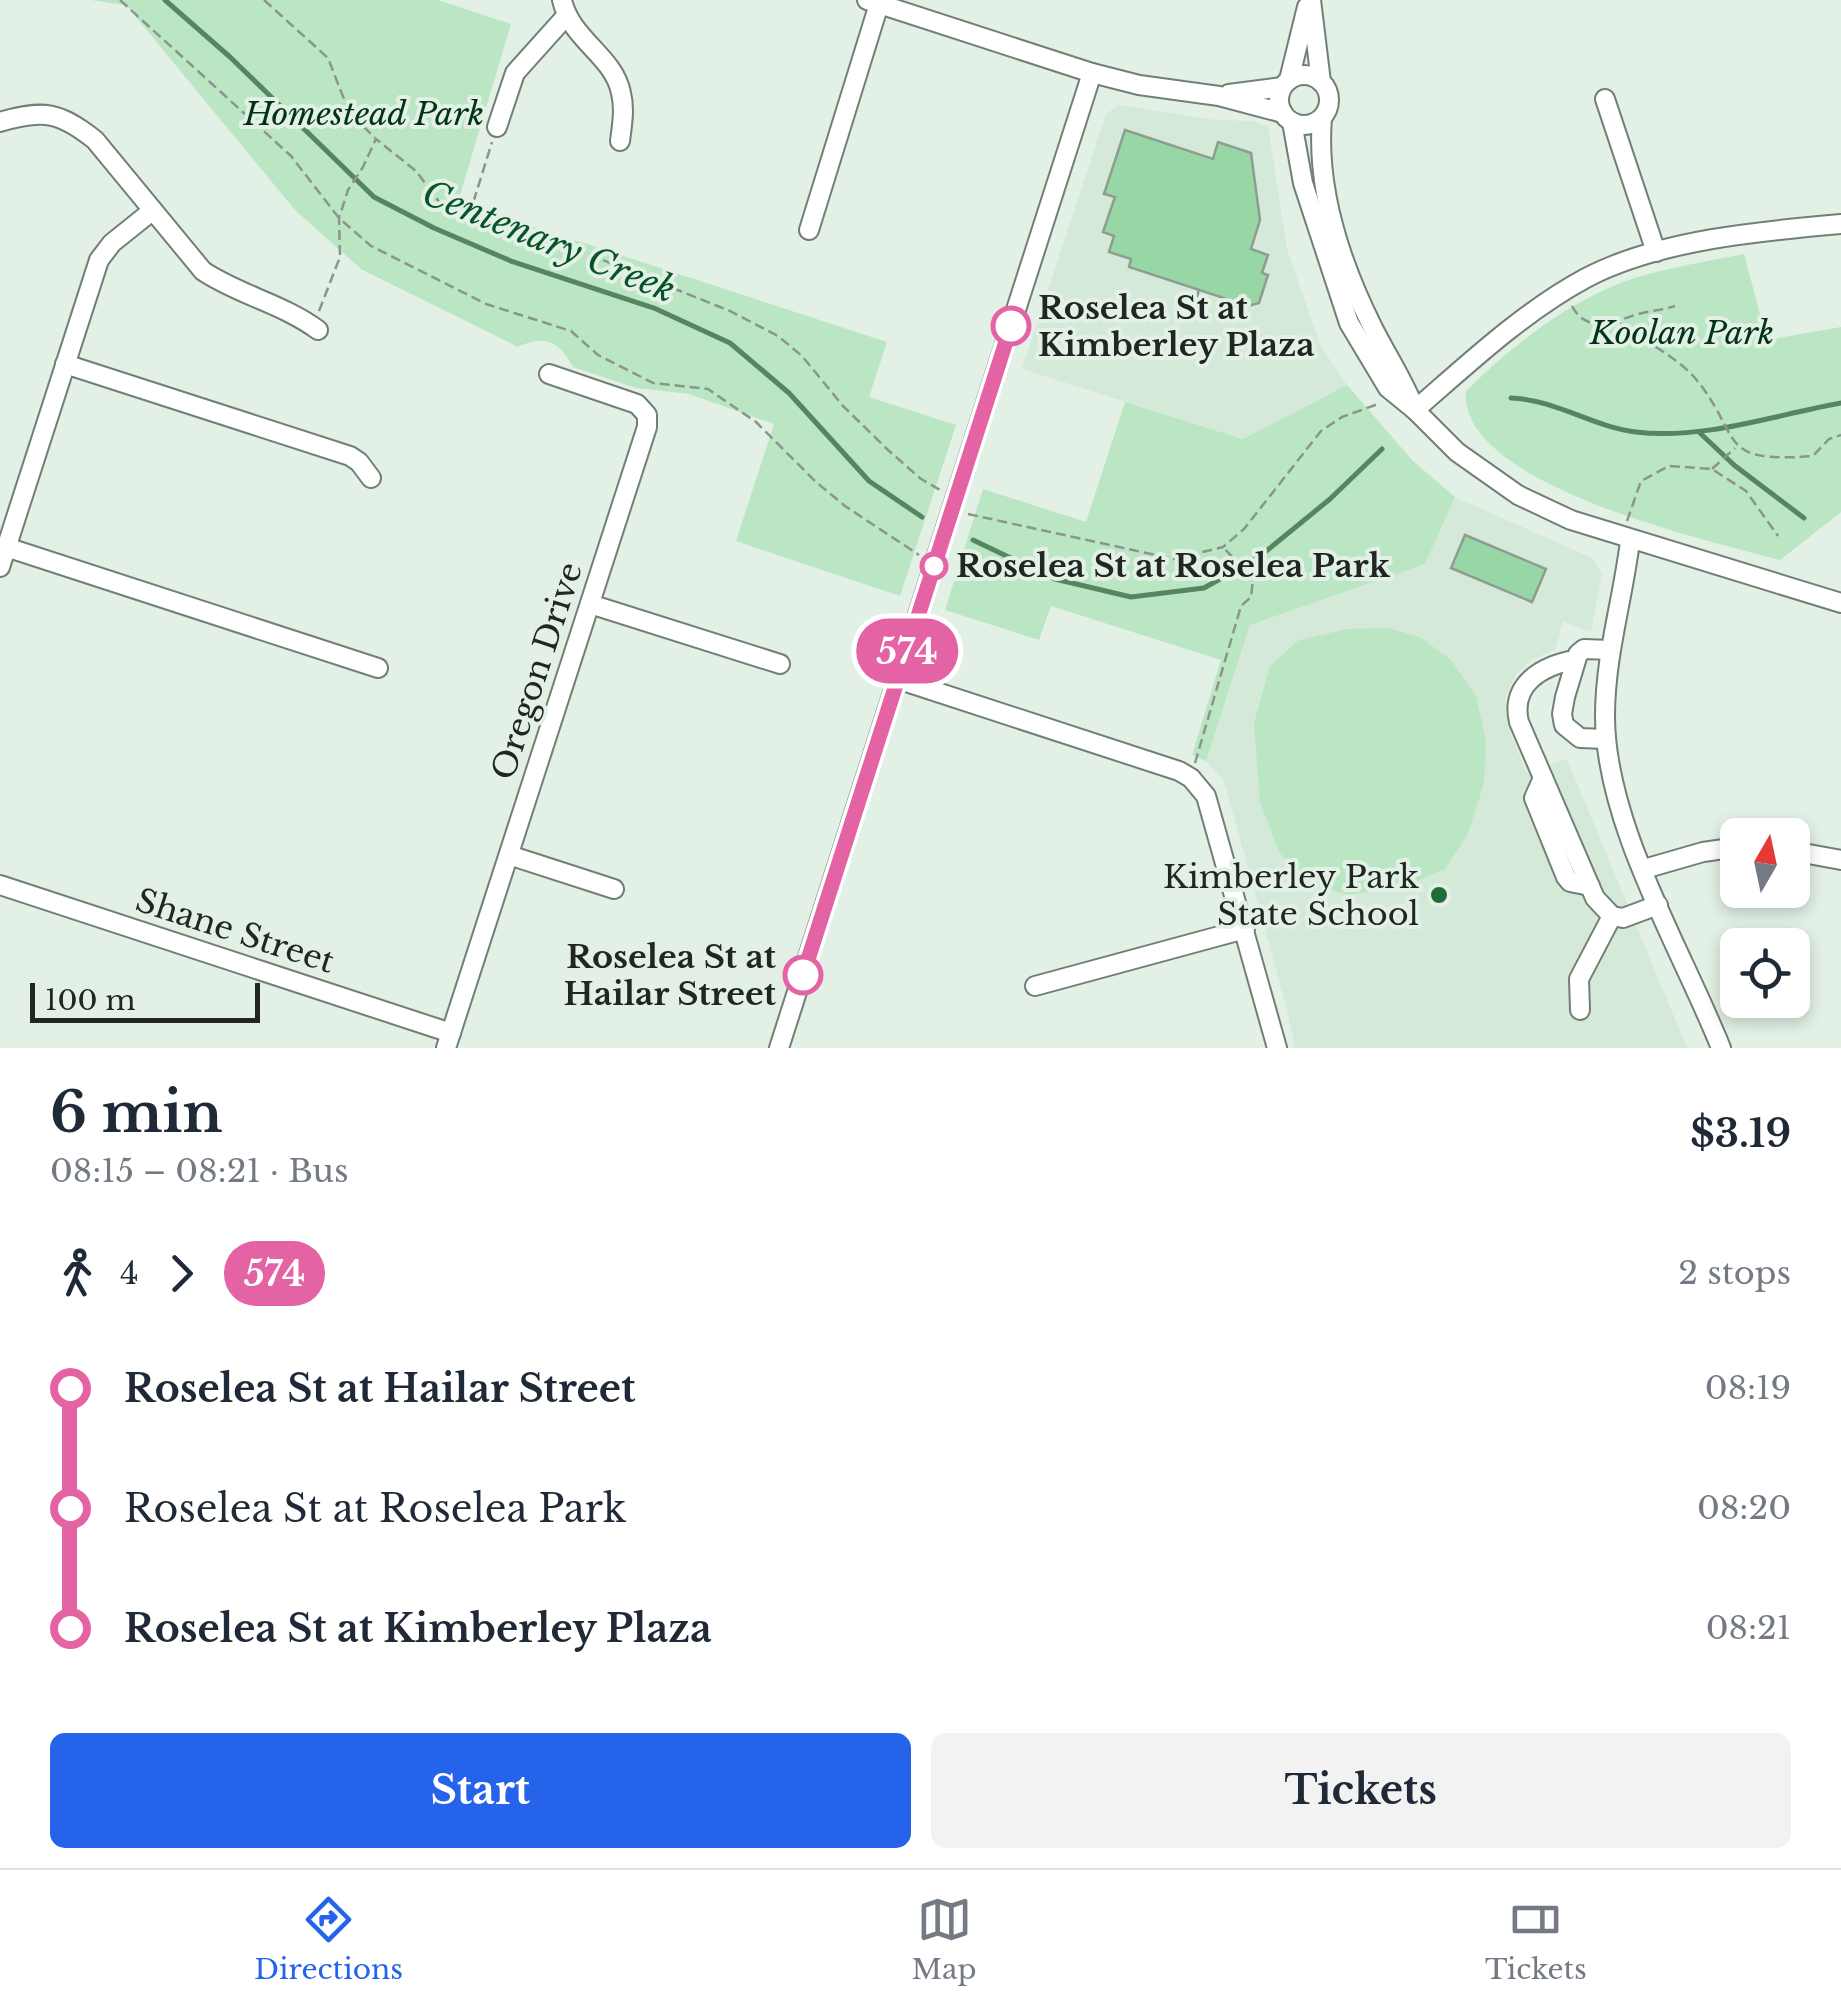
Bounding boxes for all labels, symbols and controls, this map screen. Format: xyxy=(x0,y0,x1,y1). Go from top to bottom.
park label: Homestead Park xyxy=(243,94,484,134)
water label: Centenary Creek xyxy=(416,171,682,311)
place label: Roselea St at Kimberley Plaza xyxy=(1038,288,1315,365)
marker: Roselea St at Kimberley Plaza xyxy=(992,307,1030,345)
park label: Koolan Park xyxy=(1589,313,1774,353)
place label: Roselea St at Roselea Park xyxy=(956,546,1391,586)
marker: Roselea St at Roselea Park xyxy=(921,553,947,579)
street label: Oregon Drive xyxy=(483,557,591,785)
line badge: 574 xyxy=(850,618,964,684)
text: 574 xyxy=(876,630,938,673)
north arrow xyxy=(1720,818,1810,908)
map controls xyxy=(1720,818,1810,1018)
place label: Kimberley Park State School xyxy=(1163,857,1419,934)
street label: Shane Street xyxy=(131,880,339,982)
marker: Kimberley Park State School xyxy=(1428,884,1450,906)
button: locate xyxy=(1720,928,1810,1018)
place label: Roselea St at Hailar Street xyxy=(564,937,777,1014)
marker: Roselea St at Hailar Street xyxy=(784,956,822,994)
scale bar xyxy=(30,978,260,1023)
text: 100 m xyxy=(45,983,136,1018)
text: 6 min xyxy=(50,1079,222,1147)
text: $3.19 xyxy=(1690,1110,1791,1157)
text: 08:15 – 08:21 · Bus xyxy=(50,1151,349,1191)
icon: walk xyxy=(50,1246,105,1301)
icon: forward xyxy=(154,1246,209,1301)
text: 574 xyxy=(244,1252,305,1295)
text: 4 xyxy=(120,1253,139,1293)
text: 2 stops xyxy=(1678,1253,1791,1293)
text: Roselea St at Hailar Street xyxy=(124,1365,636,1412)
text: 08:19 xyxy=(1705,1368,1791,1408)
text: Roselea St at Roselea Park xyxy=(124,1485,626,1532)
text: 08:20 xyxy=(1697,1488,1791,1528)
text: Roselea St at Kimberley Plaza xyxy=(124,1605,712,1652)
text: 08:21 xyxy=(1706,1608,1791,1648)
button: Start xyxy=(50,1733,911,1848)
button: Tickets xyxy=(931,1733,1791,1848)
tab: Directions xyxy=(254,1892,403,1987)
tab: Map xyxy=(912,1892,977,1987)
tab: Tickets xyxy=(1485,1892,1587,1987)

